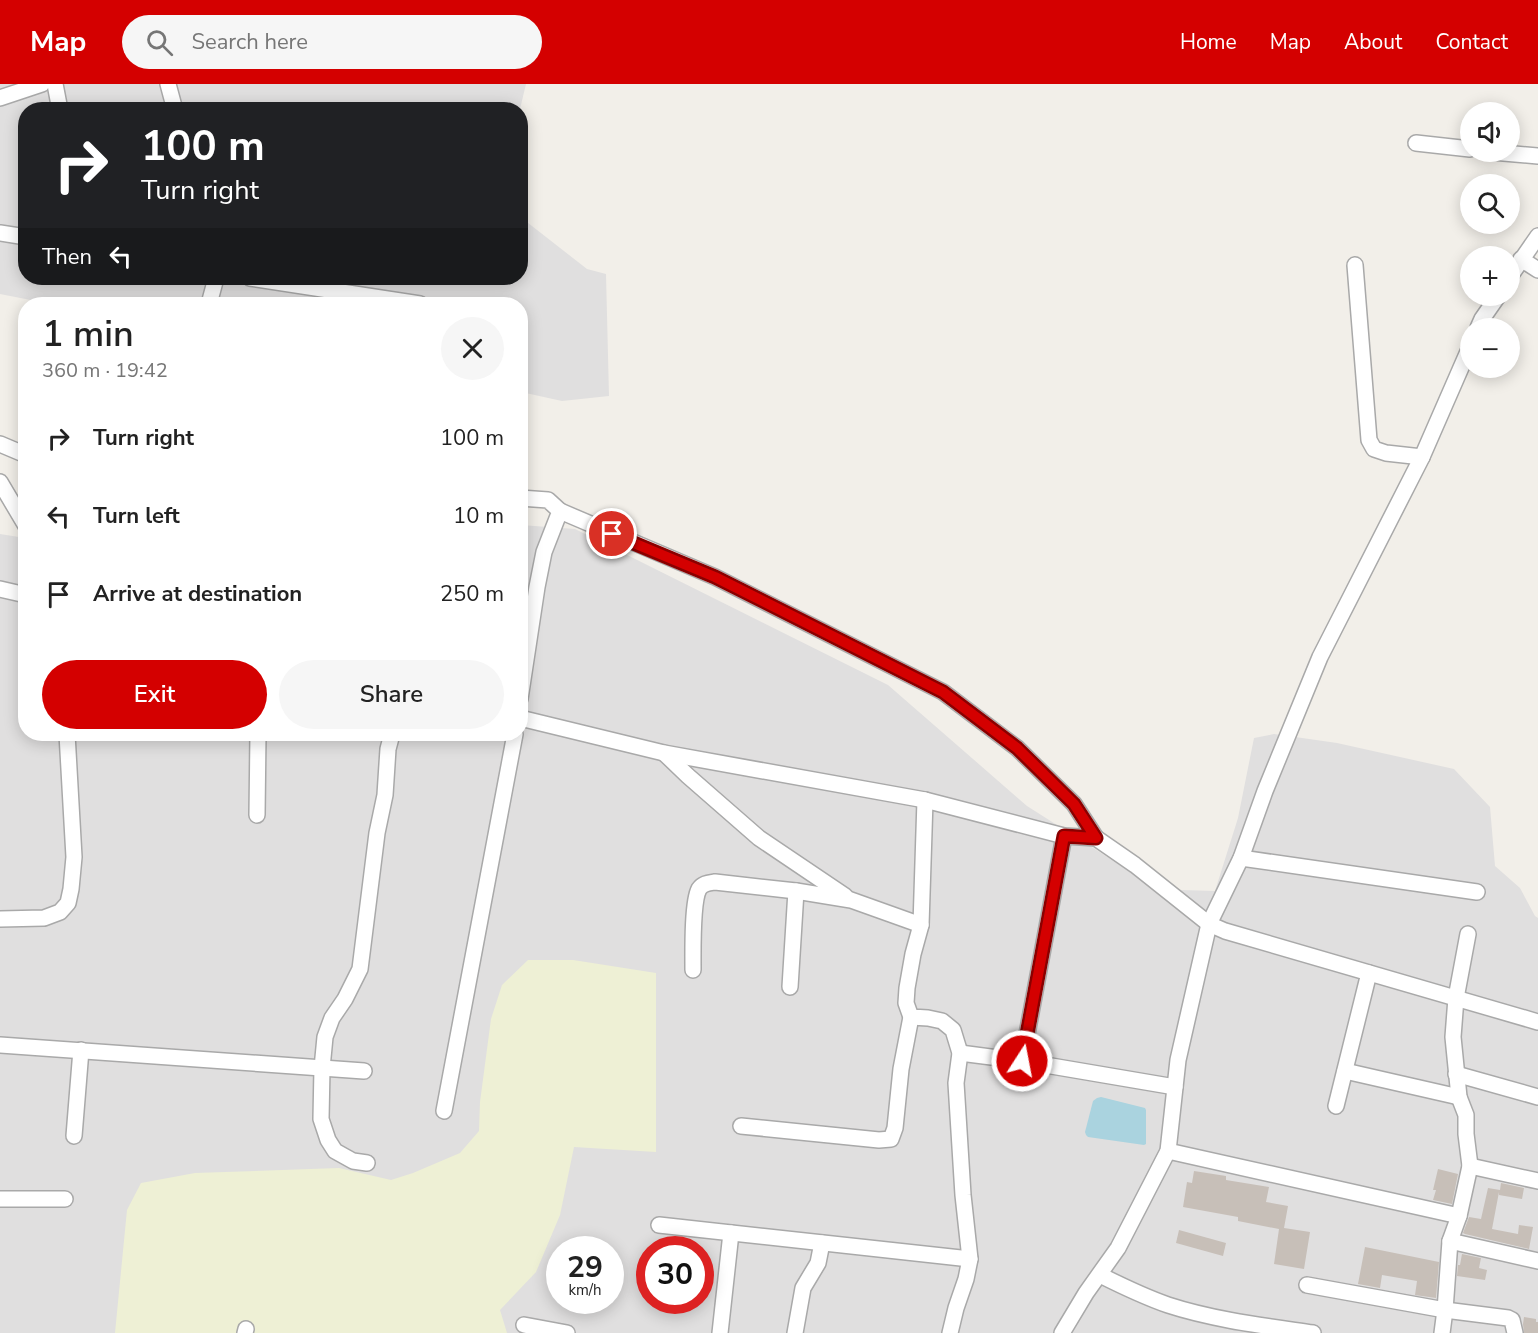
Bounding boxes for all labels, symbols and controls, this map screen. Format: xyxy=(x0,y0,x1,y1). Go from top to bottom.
search box xyxy=(122,15,542,69)
text: Map xyxy=(30,23,86,61)
icon: search xyxy=(143,26,176,59)
text: Search here xyxy=(191,27,308,57)
text: Home xyxy=(1180,28,1237,56)
text: Map xyxy=(1270,28,1311,56)
text: About xyxy=(1344,28,1402,56)
text: Contact xyxy=(1435,28,1508,56)
map controls xyxy=(1460,102,1520,378)
button: sound xyxy=(1460,102,1520,162)
text: 100 m xyxy=(141,118,265,175)
icon: right xyxy=(42,126,120,204)
text: Turn right xyxy=(141,172,259,209)
button: search xyxy=(1460,174,1520,234)
icon: left xyxy=(104,240,137,273)
text: Then xyxy=(42,242,92,272)
button: + xyxy=(1460,246,1520,306)
text: 1 min xyxy=(42,310,134,359)
button: close xyxy=(441,317,504,380)
button: − xyxy=(1460,318,1520,378)
text: 360 m · 19:42 xyxy=(42,357,168,384)
icon: right xyxy=(42,422,75,455)
text: Turn right xyxy=(93,423,194,453)
text: 100 m xyxy=(440,423,504,453)
icon: left xyxy=(42,500,75,533)
text: Turn left xyxy=(93,501,180,531)
text: 10 m xyxy=(453,501,504,531)
pin xyxy=(586,508,637,559)
icon: arrive xyxy=(595,517,628,550)
icon: arrive xyxy=(42,578,75,611)
text: Arrive at destination xyxy=(93,579,302,609)
text: 250 m xyxy=(440,579,504,609)
button: Exit xyxy=(42,660,267,729)
button: Share xyxy=(279,660,504,729)
position arrow xyxy=(990,1029,1054,1093)
speed limit sign: 30 xyxy=(636,1236,714,1314)
text: 29 xyxy=(567,1247,603,1288)
text: km/h xyxy=(568,1280,602,1300)

